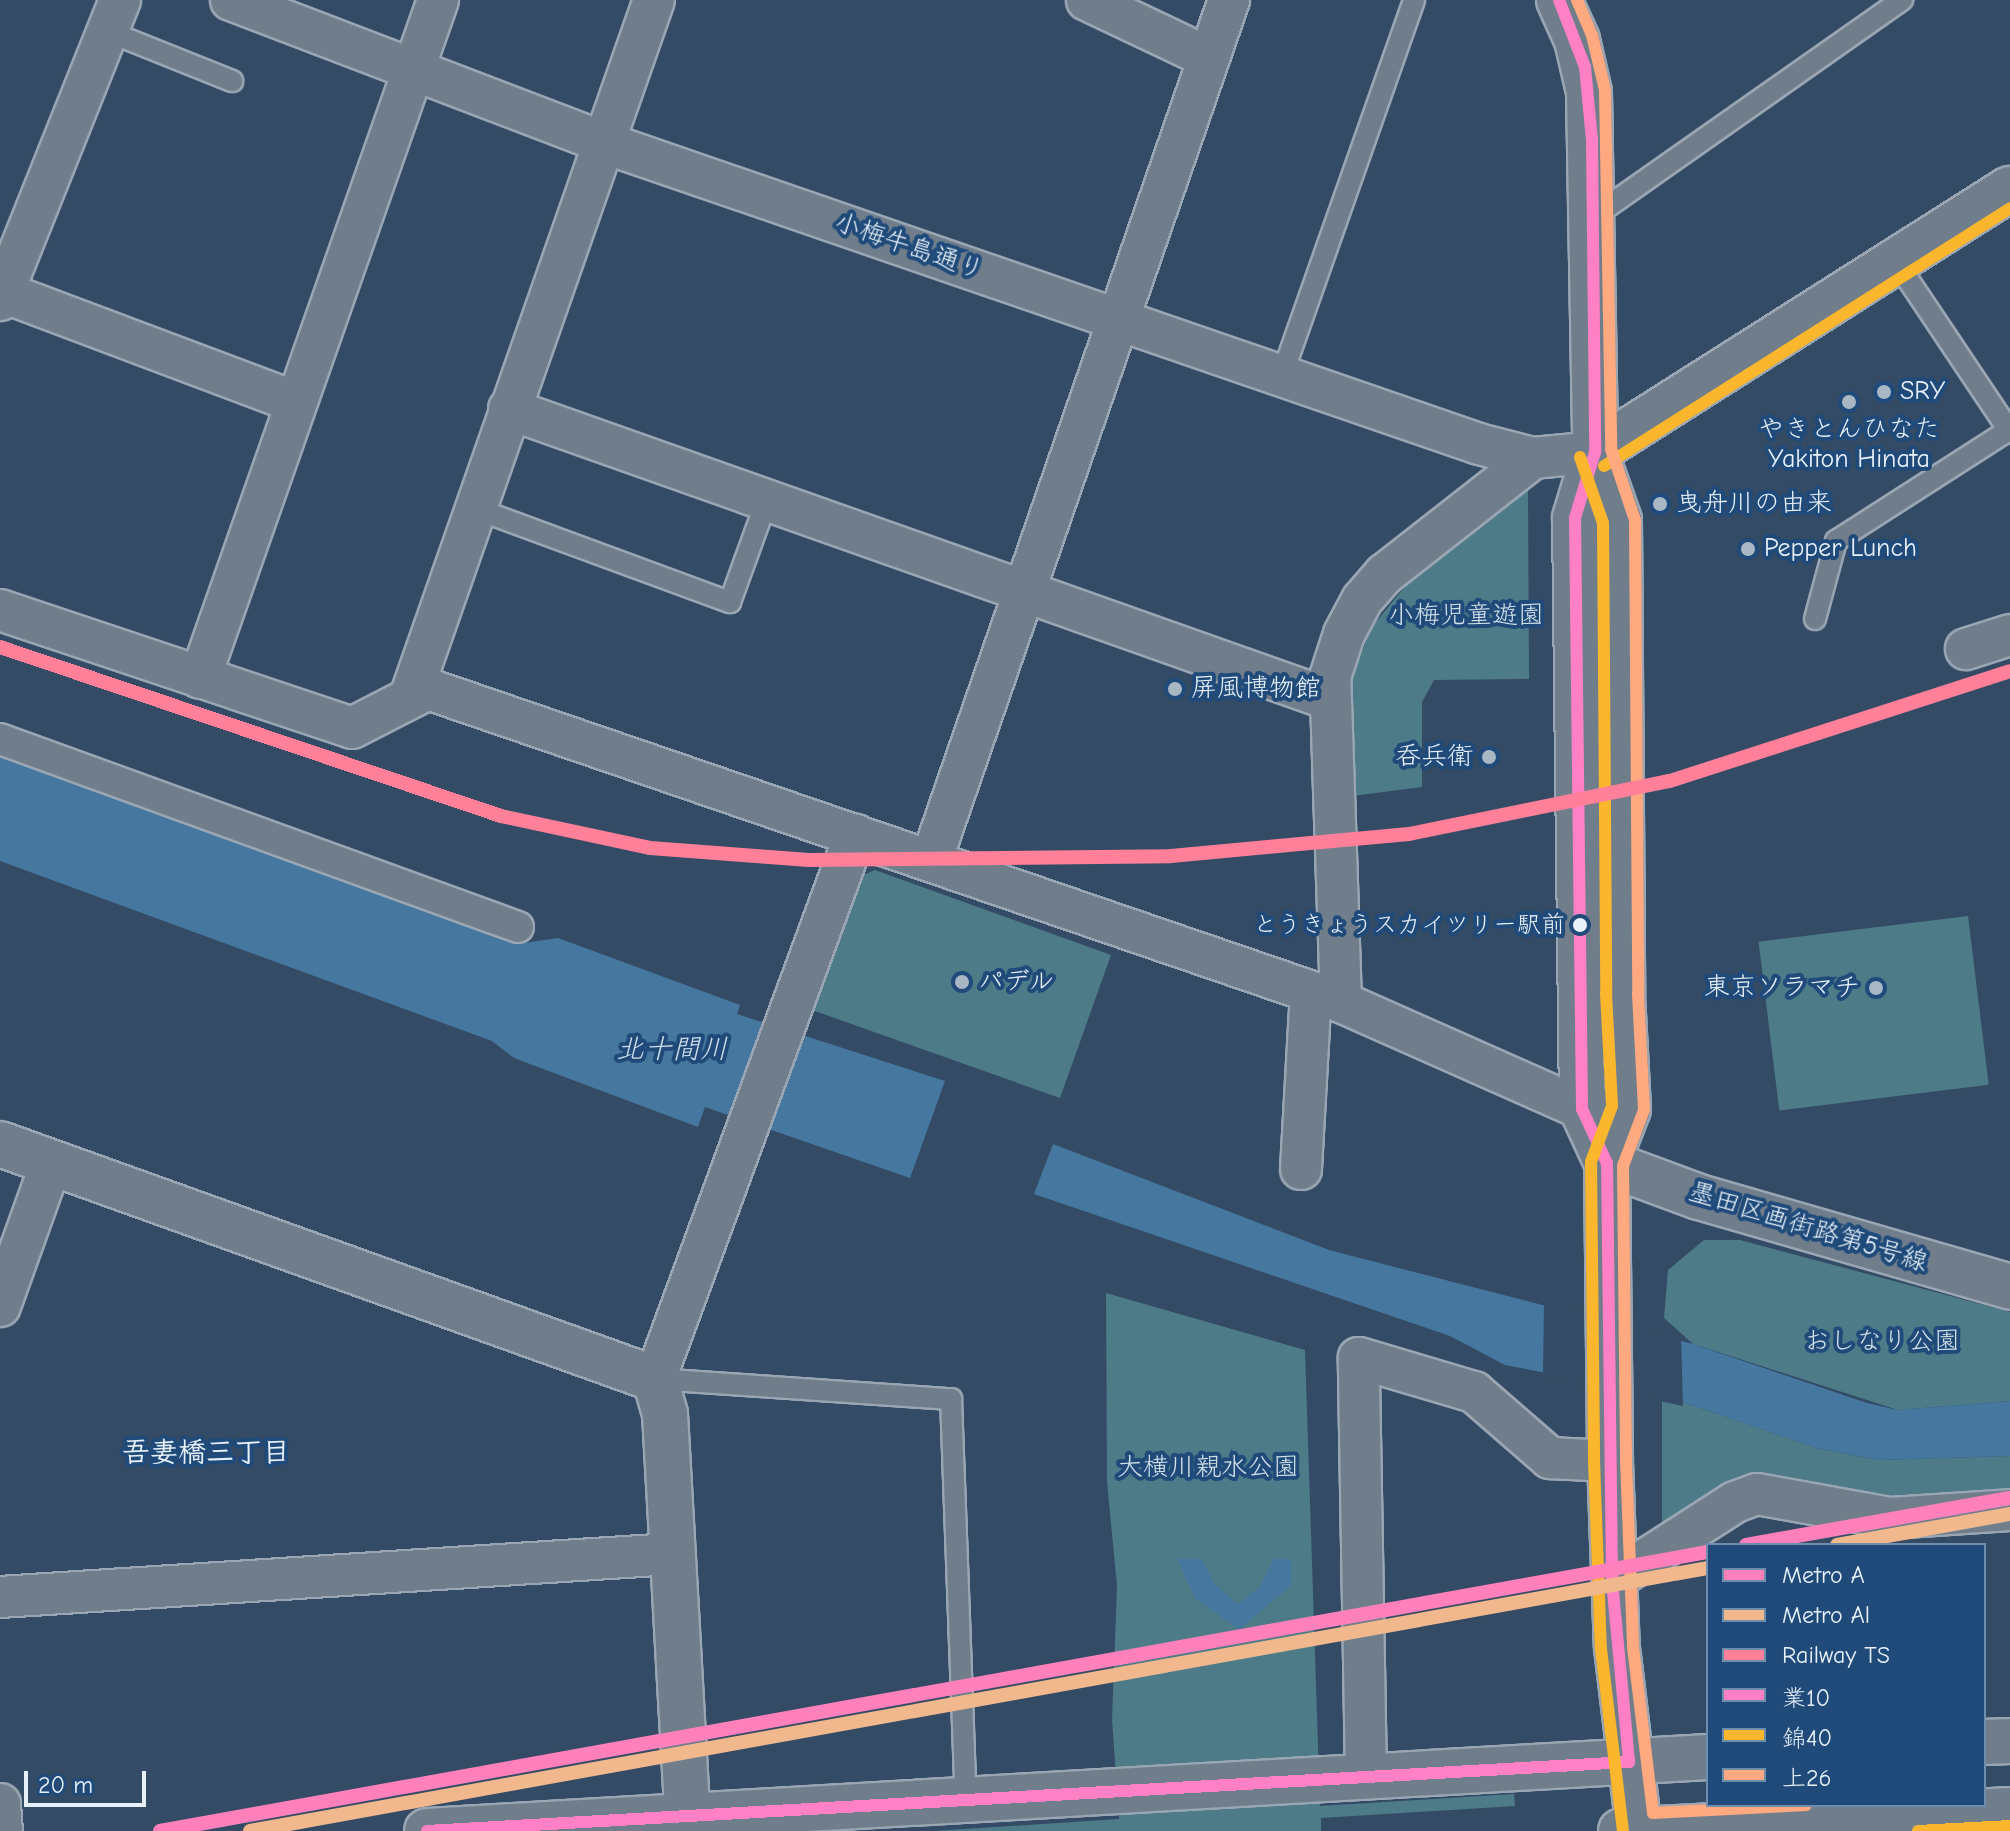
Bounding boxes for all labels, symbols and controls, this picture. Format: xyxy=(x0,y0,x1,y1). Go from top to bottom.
street label: 小梅牛島通り xyxy=(830,207,988,287)
place label: SRY xyxy=(1900,376,1945,408)
marker: SRY xyxy=(1875,383,1893,401)
marker: やきとんひなた Yakiton Hinata xyxy=(1840,393,1858,411)
place label: やきとんひなた Yakiton Hinata xyxy=(1758,414,1940,476)
place label: 曳舟川の由来 xyxy=(1676,488,1832,520)
marker: 曳舟川の由来 xyxy=(1651,495,1669,513)
place label: Pepper Lunch xyxy=(1764,533,1917,565)
marker: Pepper Lunch xyxy=(1739,540,1757,558)
park label: 小梅児童遊園 xyxy=(1388,600,1544,632)
place label: 屏風博物館 xyxy=(1191,673,1321,705)
marker: 屏風博物館 xyxy=(1166,680,1184,698)
place label: 呑兵衛 xyxy=(1395,741,1473,773)
marker: 呑兵衛 xyxy=(1480,748,1498,766)
place label: とうきょうスカイツリー駅前 xyxy=(1253,911,1565,939)
marker: とうきょうスカイツリー駅前 xyxy=(1572,917,1588,933)
place label: パデル xyxy=(978,966,1056,998)
place label: 東京ソラマチ xyxy=(1704,972,1860,1004)
marker: パデル xyxy=(953,973,971,991)
marker: 東京ソラマチ xyxy=(1867,979,1885,997)
water label: 北十間川 xyxy=(616,1032,728,1066)
street label: 墨田区画街路第5号線 xyxy=(1685,1177,1931,1279)
park label: おしなり公園 xyxy=(1804,1326,1960,1358)
district label: 吾妻橋三丁目 xyxy=(122,1435,290,1469)
park label: 大横川親水公園 xyxy=(1117,1452,1299,1484)
legend xyxy=(1706,1543,1986,1807)
text: Metro A xyxy=(1782,1561,1865,1589)
text: Metro Al xyxy=(1782,1601,1870,1629)
text: Railway TS xyxy=(1782,1641,1890,1669)
text: 業10 xyxy=(1782,1684,1830,1712)
text: 錦40 xyxy=(1782,1724,1832,1752)
scale bar xyxy=(28,1755,150,1805)
text: 上26 xyxy=(1782,1764,1832,1792)
text: 20 m xyxy=(38,1771,93,1799)

